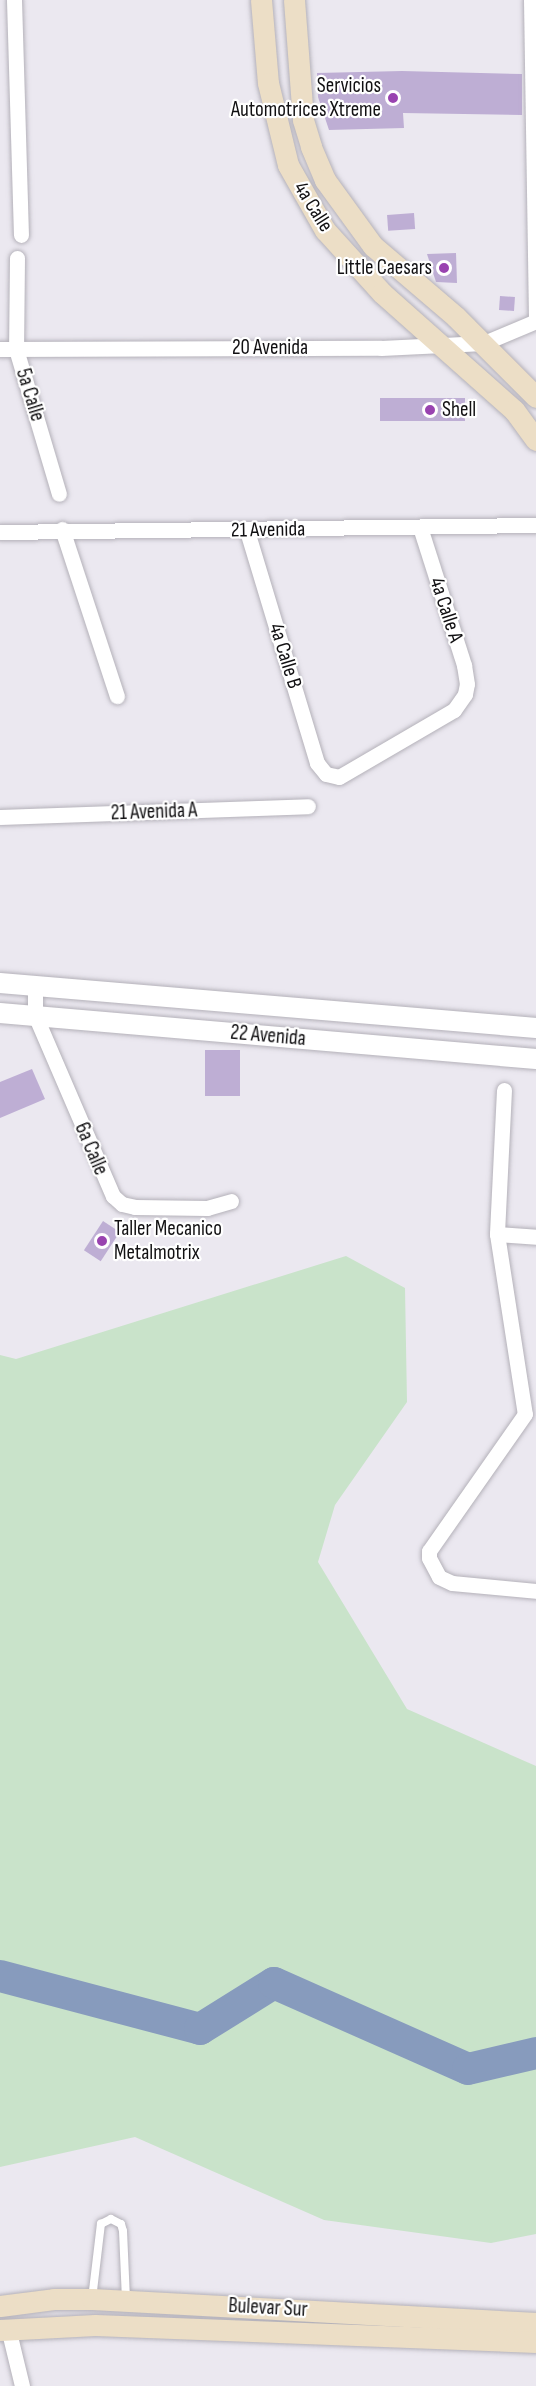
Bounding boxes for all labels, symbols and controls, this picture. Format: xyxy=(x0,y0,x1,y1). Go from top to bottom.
place label: Servicios Automotrices Xtreme xyxy=(231,73,381,123)
marker: Servicios Automotrices Xtreme xyxy=(386,91,400,105)
street label: 4a Calle xyxy=(288,177,338,237)
place label: Little Caesars xyxy=(337,255,432,281)
marker: Little Caesars xyxy=(437,261,451,275)
street label: 20 Avenida xyxy=(232,335,308,361)
street label: 5a Calle xyxy=(10,365,50,425)
place label: Shell xyxy=(442,397,476,423)
marker: Shell xyxy=(423,403,437,417)
street label: 21 Avenida xyxy=(231,517,305,543)
street label: 4a Calle A xyxy=(424,574,468,646)
street label: 4a Calle B xyxy=(263,620,307,692)
street label: 21 Avenida A xyxy=(110,798,198,826)
street label: 22 Avenida xyxy=(229,1020,307,1052)
street label: 6a Calle xyxy=(69,1119,113,1179)
place label: Taller Mecanico Metalmotrix xyxy=(114,1216,222,1266)
marker: Taller Mecanico Metalmotrix xyxy=(95,1234,109,1248)
street label: Bulevar Sur xyxy=(228,2293,308,2323)

